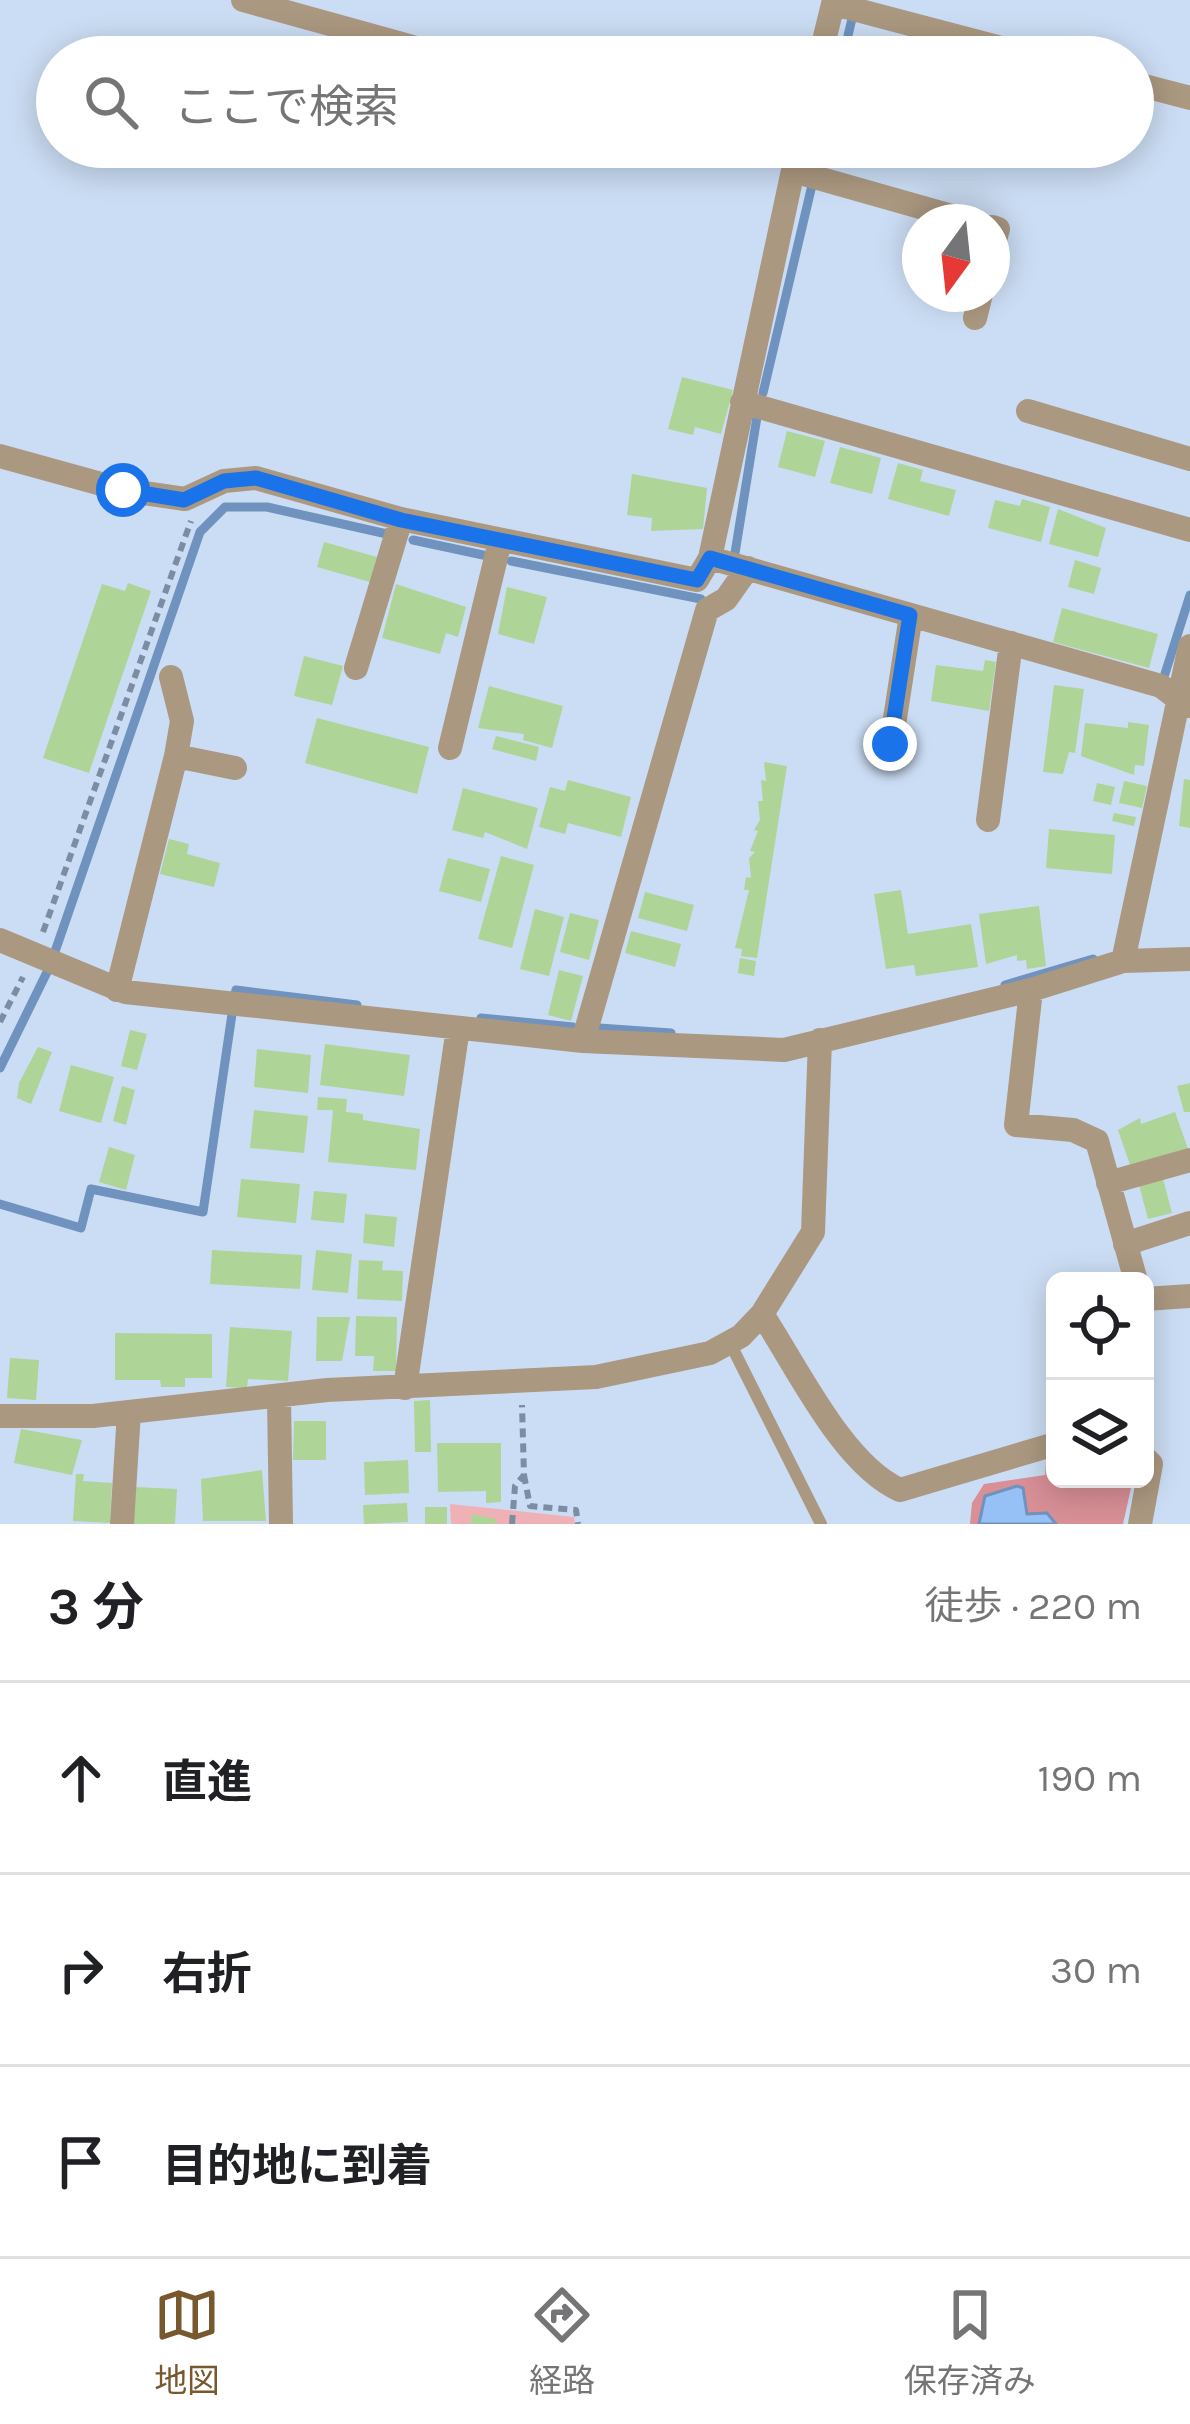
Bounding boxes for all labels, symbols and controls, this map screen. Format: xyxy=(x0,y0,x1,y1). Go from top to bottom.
search box xyxy=(36,36,1154,168)
icon: search xyxy=(78,69,144,135)
text: ここで検索 xyxy=(174,81,399,133)
north arrow xyxy=(902,204,1010,312)
route start xyxy=(96,463,150,517)
route end xyxy=(863,717,917,771)
map controls xyxy=(1046,1272,1154,1488)
button: locate xyxy=(1046,1272,1154,1380)
button: layers xyxy=(1046,1380,1154,1488)
text: 3 分 xyxy=(48,1577,144,1637)
text: 徒歩 · 220 m xyxy=(924,1583,1142,1629)
icon: ahead xyxy=(48,1745,114,1811)
text: 190 m xyxy=(1038,1755,1142,1801)
text: 直進 xyxy=(162,1756,252,1808)
icon: right xyxy=(48,1937,114,2003)
text: 30 m xyxy=(1050,1947,1142,1993)
text: 右折 xyxy=(162,1948,252,2000)
icon: arrive xyxy=(48,2129,114,2195)
text: 目的地に到着 xyxy=(162,2140,432,2192)
tab: 地図 xyxy=(154,2282,220,2402)
tab: 経路 xyxy=(529,2282,595,2402)
tab: 保存済み xyxy=(904,2282,1036,2402)

